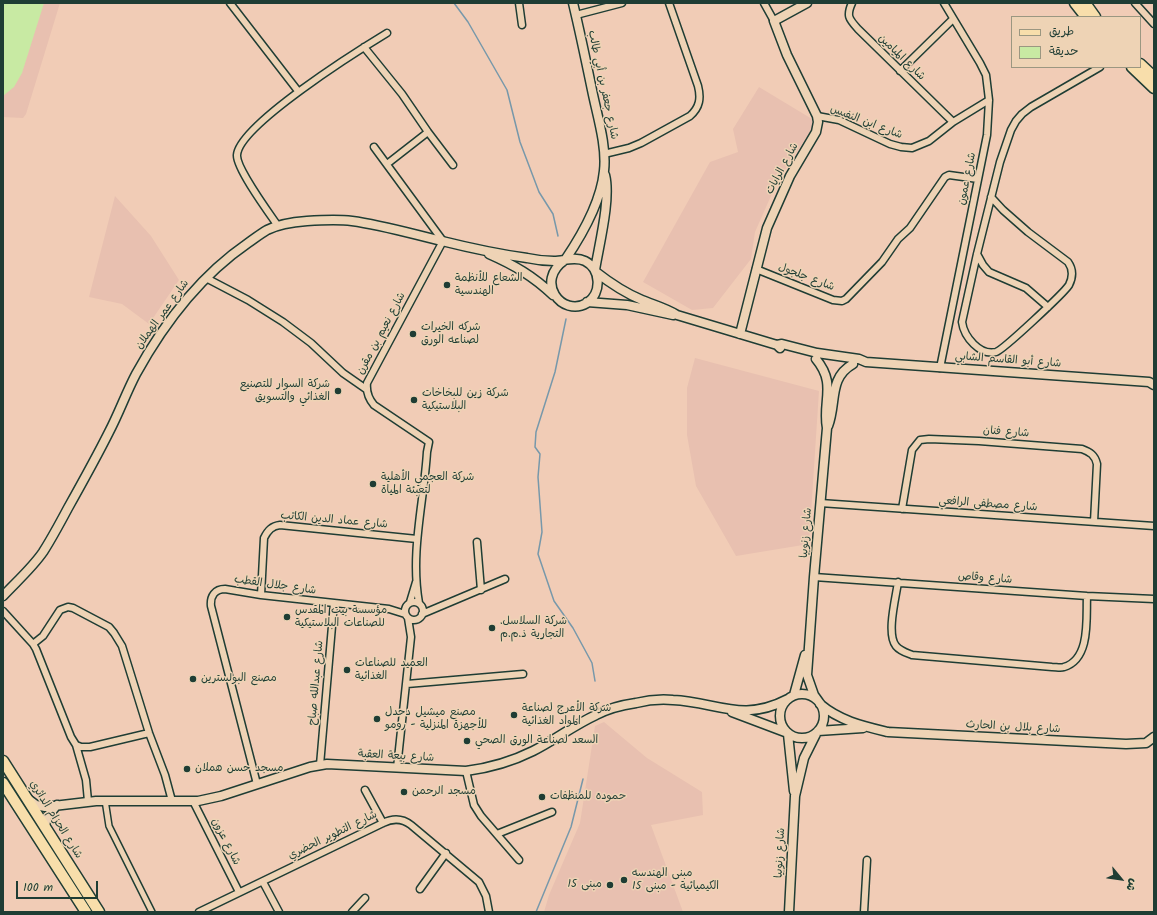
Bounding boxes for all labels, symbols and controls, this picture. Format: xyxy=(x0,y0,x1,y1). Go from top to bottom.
legend xyxy=(1011,16,1141,68)
text: طريق xyxy=(1049,22,1074,41)
street label: شارع جعفر بن أبي طالب xyxy=(584,29,620,141)
street label: شارع الميامين xyxy=(875,32,927,84)
text: حديقة xyxy=(1049,42,1078,61)
street label: شارع ابن النفيس xyxy=(828,103,904,143)
street label: شارع الرايات xyxy=(764,141,802,197)
street label: شارع عمون xyxy=(956,151,980,207)
street label: شارع جلجول xyxy=(776,261,836,295)
place label: الشعاع للأنظمة الهندسية xyxy=(455,272,523,298)
street label: شارع عمر الهملان xyxy=(133,278,193,352)
marker: الشعاع للأنظمة الهندسية xyxy=(442,280,452,290)
street label: شارع نعيم بن مقرن xyxy=(355,291,409,377)
place label: شركه الخيرات لصناعه الورق xyxy=(421,321,481,347)
marker: شركه الخيرات لصناعه الورق xyxy=(408,329,418,339)
street label: شارع أبو القاسم الشابي xyxy=(954,351,1062,371)
place label: شركة السوار للتصنيع الغذائي والتسويق xyxy=(240,378,330,404)
marker: شركة السوار للتصنيع الغذائي والتسويق xyxy=(333,386,343,396)
place label: شركة زين للبخاخات البلاستيكية xyxy=(422,387,509,413)
marker: شركة زين للبخاخات البلاستيكية xyxy=(409,395,419,405)
street label: شارع فنان xyxy=(983,425,1029,441)
place label: شركة العجمي الأهلية لتعبئة المياة xyxy=(381,471,474,497)
marker: شركة العجمي الأهلية لتعبئة المياة xyxy=(368,479,378,489)
street label: شارع مصطفى الرافعي xyxy=(938,495,1038,515)
street label: شارع زنوبيا xyxy=(798,507,816,559)
street label: شارع عماد الدين الكاتب xyxy=(280,510,388,532)
street label: شارع وقاص xyxy=(957,571,1013,587)
street label: شارع جلال القطب xyxy=(233,574,317,598)
place label: مؤسسة بيت المقدس للصناعات البلاستيكية xyxy=(295,604,387,630)
marker: مؤسسة بيت المقدس للصناعات البلاستيكية xyxy=(282,612,292,622)
place label: .شركة السلاسل التجارية ذ.م.م xyxy=(500,615,567,641)
marker: .شركة السلاسل التجارية ذ.م.م xyxy=(487,623,497,633)
street label: شارع عبدالله صباح xyxy=(307,640,327,726)
place label: العميد للصناعات الغذائية xyxy=(355,657,428,683)
marker: العميد للصناعات الغذائية xyxy=(342,665,352,675)
place label: مصنع البولسترين xyxy=(201,672,277,686)
marker: مصنع البولسترين xyxy=(188,674,198,684)
place label: شركة الأعرج لصناعة المواد الغذائية xyxy=(522,702,611,728)
place label: مصنع ميشيل دحدل للأجهزة المنزلية - رومو xyxy=(385,706,487,732)
marker: شركة الأعرج لصناعة المواد الغذائية xyxy=(509,710,519,720)
marker: مصنع ميشيل دحدل للأجهزة المنزلية - رومو xyxy=(372,714,382,724)
street label: شارع بلال بن الحارث xyxy=(965,719,1061,737)
place label: السعد لصناعة الورق الصحي xyxy=(475,734,598,748)
marker: السعد لصناعة الورق الصحي xyxy=(462,736,472,746)
street label: شارع بيعة العقبة xyxy=(358,748,434,766)
place label: مسجد حسن هملان xyxy=(195,762,283,776)
marker: مسجد حسن هملان xyxy=(182,764,192,774)
street label: شارع الحزام الدائري xyxy=(26,778,84,862)
place label: مسجد الرحمن xyxy=(412,785,476,799)
marker: مسجد الرحمن xyxy=(399,787,409,797)
place label: حموده للمنظفات xyxy=(550,790,626,804)
marker: حموده للمنظفات xyxy=(537,792,547,802)
street label: شارع التطوير الحضري xyxy=(286,809,380,863)
street label: شارع عزون xyxy=(208,816,242,868)
street label: شارع زنوبيا xyxy=(773,828,789,878)
north arrow xyxy=(1101,859,1141,899)
place label: مبنى الهندسه الكيميائية - مبنى 15 xyxy=(632,867,719,893)
scale bar xyxy=(18,873,100,899)
marker: مبنى الهندسه الكيميائية - مبنى 15 xyxy=(619,875,629,885)
text: ش xyxy=(1121,875,1142,894)
text: 100 m xyxy=(23,878,53,897)
place label: مبنى 15 xyxy=(568,878,602,892)
marker: مبنى 15 xyxy=(605,880,615,890)

